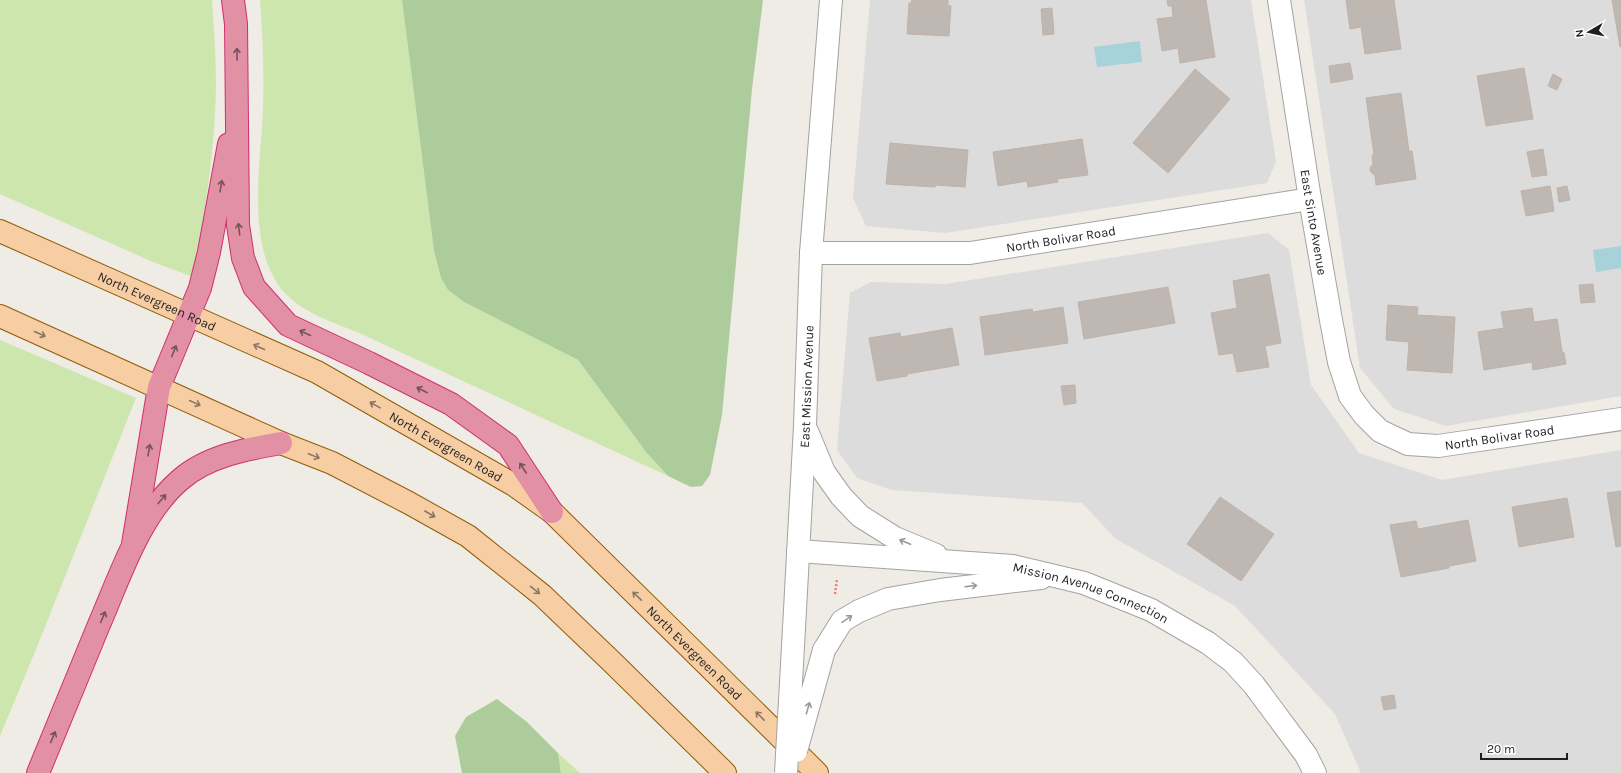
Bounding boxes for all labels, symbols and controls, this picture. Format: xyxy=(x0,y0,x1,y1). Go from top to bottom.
north arrow xyxy=(1569,12,1609,52)
text: N xyxy=(1573,29,1587,38)
one-way arrow xyxy=(233,48,241,61)
street label: East Sinto Avenue xyxy=(1298,168,1331,276)
one-way arrow xyxy=(217,180,225,193)
street label: North Bolivar Road xyxy=(1005,222,1117,255)
one-way arrow xyxy=(235,223,243,236)
street label: North Evergreen Road xyxy=(96,268,219,334)
street label: East Mission Avenue xyxy=(796,324,816,448)
one-way arrow xyxy=(299,329,311,336)
one-way arrow xyxy=(34,330,46,338)
one-way arrow xyxy=(254,343,266,350)
one-way arrow xyxy=(171,345,178,357)
one-way arrow xyxy=(416,385,428,393)
one-way arrow xyxy=(189,400,201,407)
one-way arrow xyxy=(369,400,381,408)
street label: North Evergreen Road xyxy=(387,408,506,484)
street label: North Bolivar Road xyxy=(1444,421,1555,452)
one-way arrow xyxy=(145,444,153,457)
one-way arrow xyxy=(307,452,319,460)
one-way arrow xyxy=(518,462,526,474)
one-way arrow xyxy=(158,494,167,505)
one-way arrow xyxy=(424,511,436,519)
one-way arrow xyxy=(899,537,911,545)
street label: Mission Avenue Connection xyxy=(1012,559,1172,626)
one-way arrow xyxy=(964,583,977,590)
one-way arrow xyxy=(530,585,540,594)
one-way arrow xyxy=(632,591,642,601)
street label: North Evergreen Road xyxy=(644,602,746,703)
one-way arrow xyxy=(99,611,107,623)
one-way arrow xyxy=(841,615,852,623)
one-way arrow xyxy=(805,702,812,715)
one-way arrow xyxy=(755,711,765,721)
one-way arrow xyxy=(50,731,57,743)
scale bar xyxy=(1481,735,1567,761)
text: 20 m xyxy=(1487,742,1515,756)

